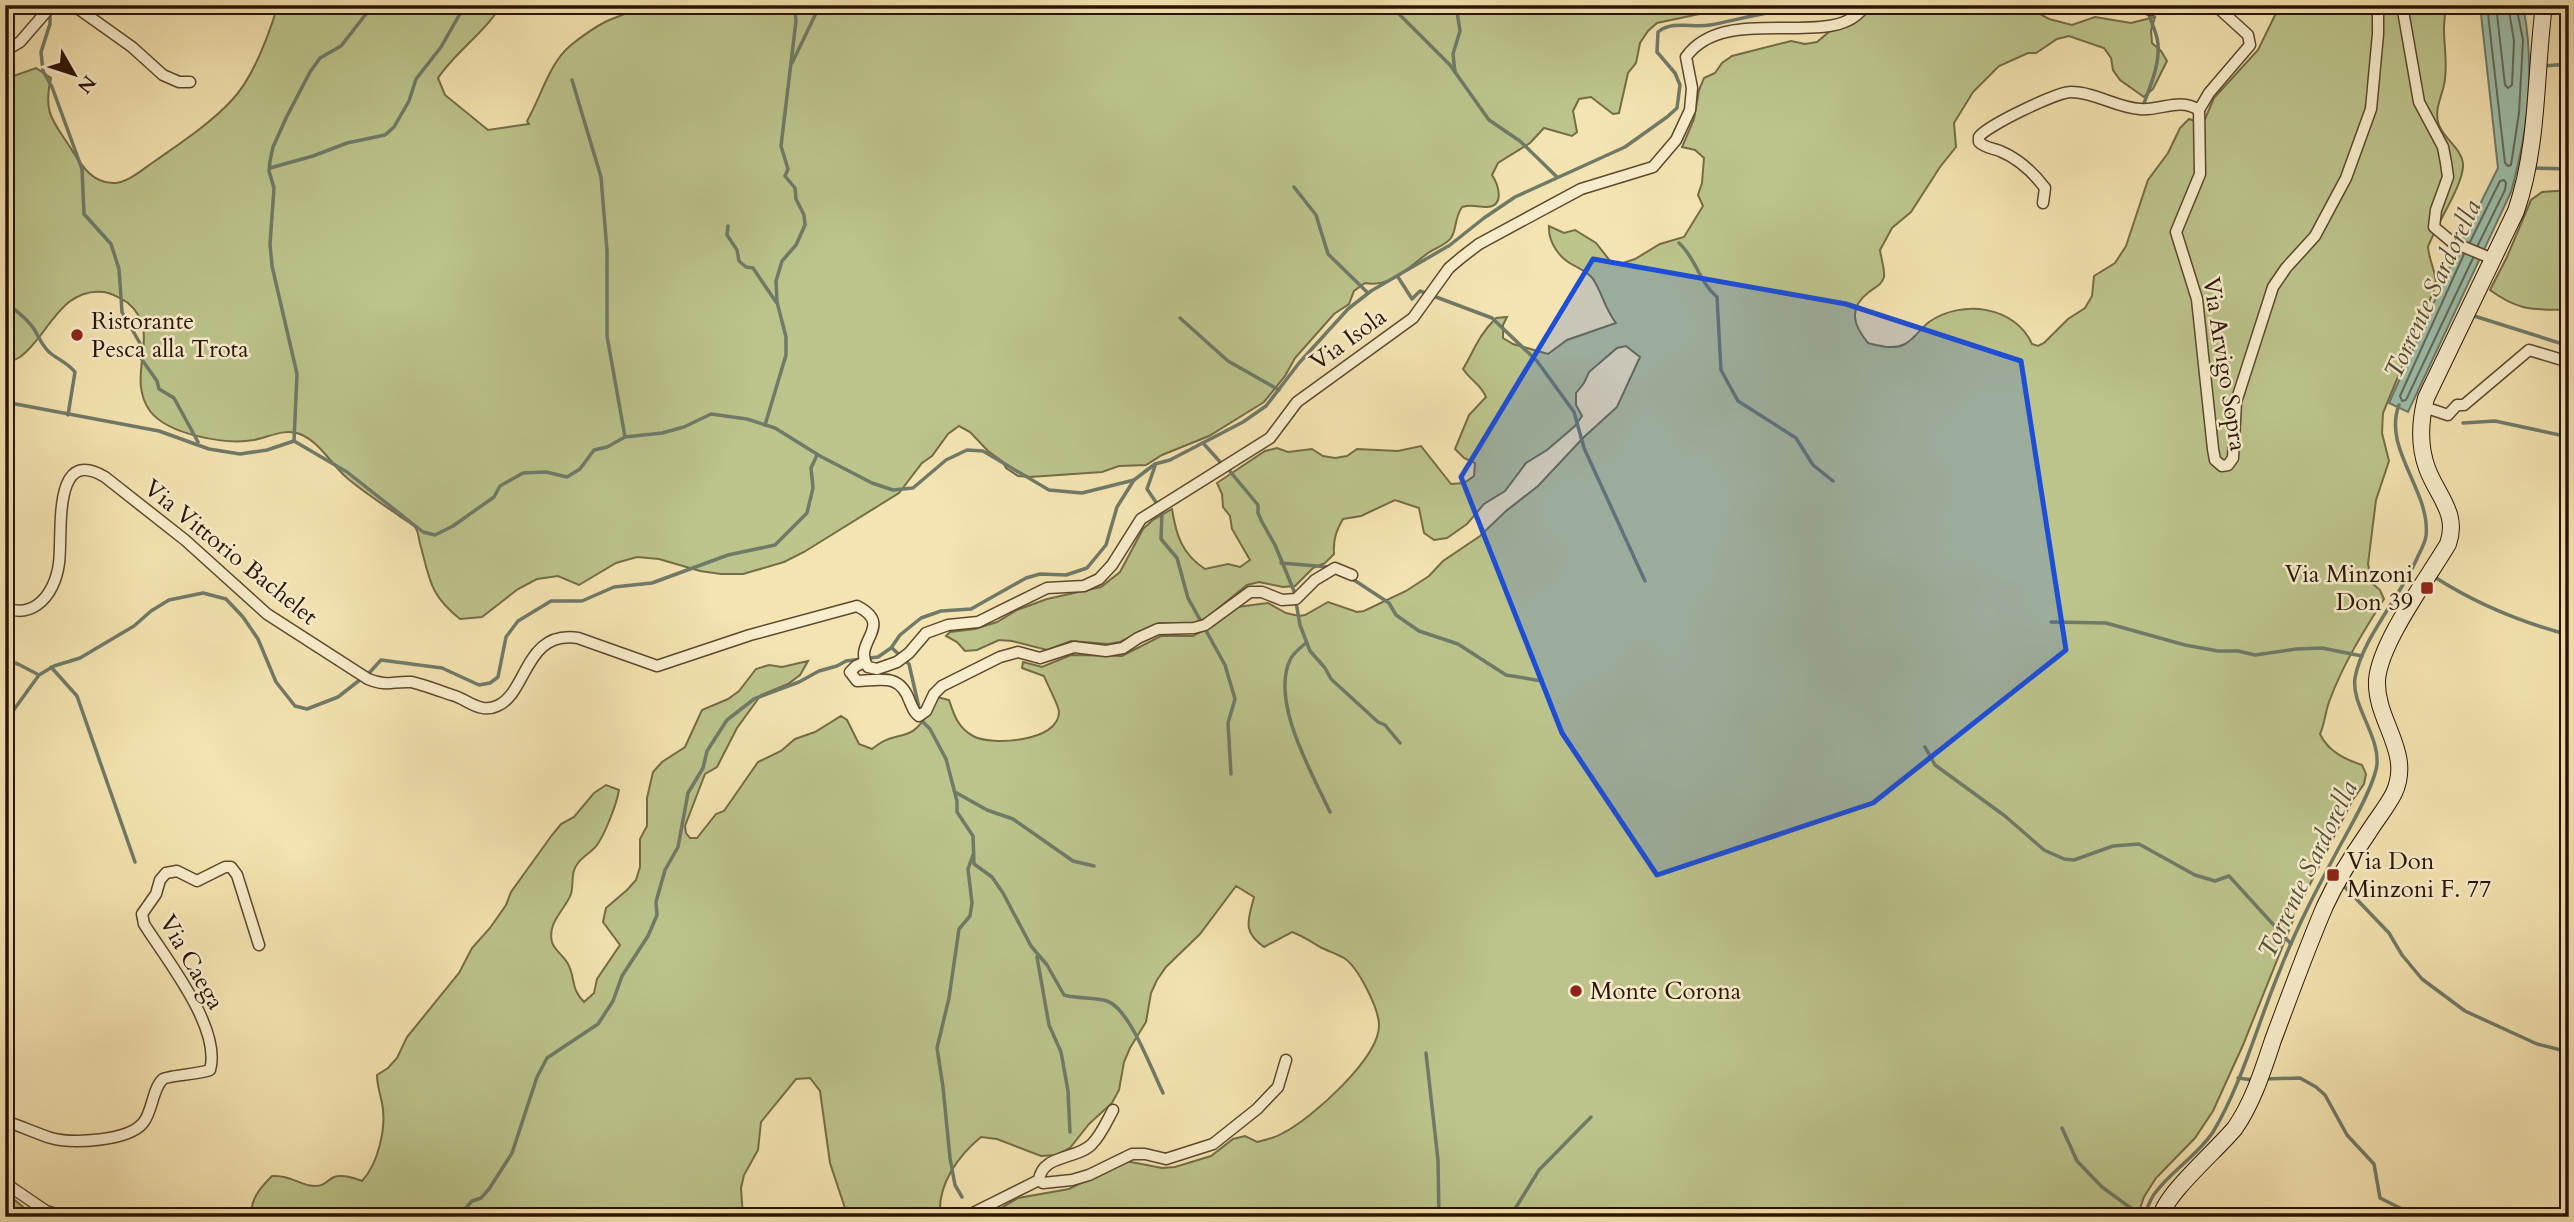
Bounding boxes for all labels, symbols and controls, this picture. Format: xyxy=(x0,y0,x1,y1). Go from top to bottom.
north arrow xyxy=(38,38,108,108)
text: N xyxy=(71,69,102,99)
water label: Torrente Sardorella xyxy=(2376,194,2489,384)
street label: Via Arvigo Sopra xyxy=(2194,275,2255,454)
street label: Via Isola xyxy=(1303,300,1394,378)
place label: Ristorante Pesca alla Trota xyxy=(91,305,249,366)
marker: Ristorante Pesca alla Trota xyxy=(69,327,85,343)
street label: Via Vittorio Bachelet xyxy=(137,472,325,633)
place label: Via Minzoni Don 39 xyxy=(2285,558,2413,619)
marker: Via Minzoni Don 39 xyxy=(2419,580,2435,596)
water label: Torrente Sardorella xyxy=(2249,774,2366,964)
place label: Via Don Minzoni F. 77 xyxy=(2347,845,2491,906)
marker: Via Don Minzoni F. 77 xyxy=(2325,867,2341,883)
street label: Via Caega xyxy=(151,909,232,1016)
place label: Monte Corona xyxy=(1590,975,1742,1008)
marker: Monte Corona xyxy=(1568,983,1584,999)

